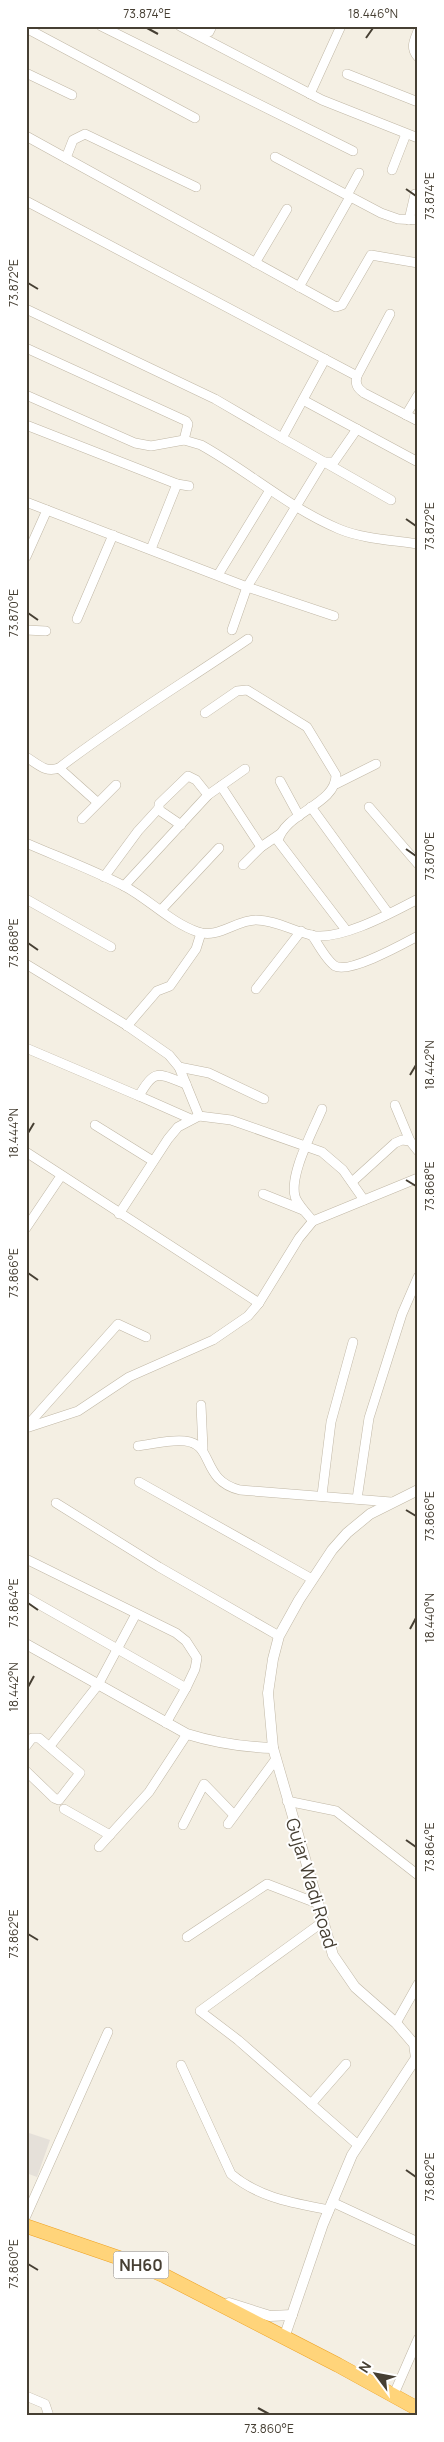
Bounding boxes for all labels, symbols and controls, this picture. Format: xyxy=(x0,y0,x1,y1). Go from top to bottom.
text: 73.874°E xyxy=(123,5,171,22)
text: 18.446°N xyxy=(348,5,398,22)
text: 73.874°E xyxy=(421,172,438,220)
text: 73.872°E xyxy=(5,259,22,307)
text: 73.872°E xyxy=(421,502,438,550)
text: 73.870°E xyxy=(5,589,22,637)
text: 73.870°E xyxy=(421,832,438,880)
text: 73.868°E xyxy=(5,918,22,968)
text: 18.442°N xyxy=(421,1040,438,1090)
text: 18.444°N xyxy=(5,1108,22,1158)
text: 73.868°E xyxy=(421,1161,438,1211)
text: 73.866°E xyxy=(5,1248,22,1298)
text: 73.866°E xyxy=(421,1491,438,1541)
text: 73.864°E xyxy=(5,1578,22,1628)
text: 18.440°N xyxy=(421,1593,438,1643)
text: 18.442°N xyxy=(5,1662,22,1712)
street label: Gujar Wadi Road xyxy=(281,1815,343,1951)
text: 73.864°E xyxy=(421,1822,438,1872)
text: 73.862°E xyxy=(5,1909,22,1959)
text: 73.862°E xyxy=(421,2152,438,2202)
text: 73.860°E xyxy=(5,2239,22,2289)
road number: NH60 xyxy=(114,2252,168,2278)
north arrow xyxy=(352,2350,402,2400)
text: N xyxy=(354,2358,375,2376)
text: 73.860°E xyxy=(244,2420,294,2437)

